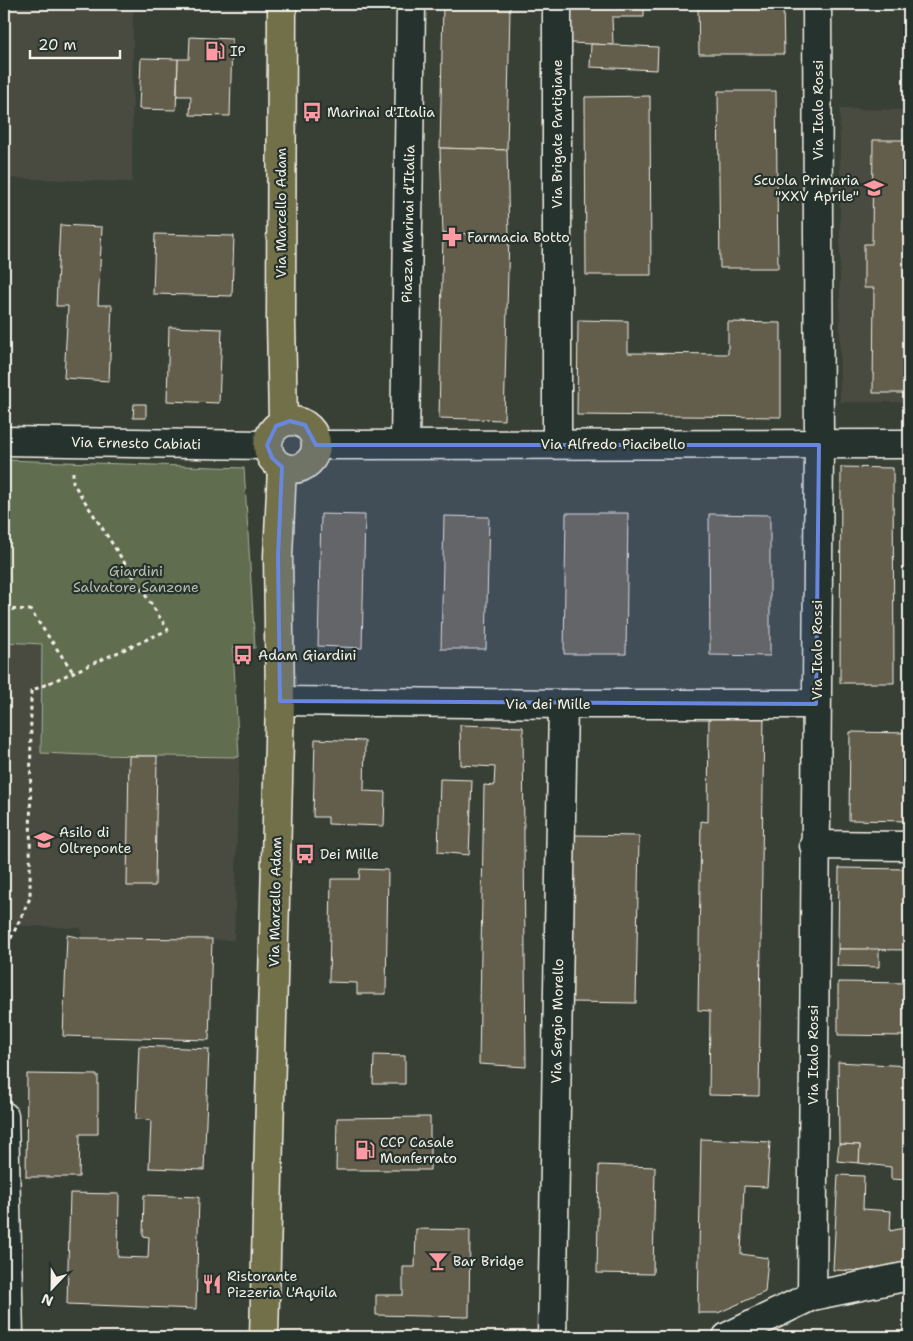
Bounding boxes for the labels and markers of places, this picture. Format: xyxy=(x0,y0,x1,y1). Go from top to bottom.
fuel station icon: IP xyxy=(204,40,226,62)
place label: IP xyxy=(230,42,246,60)
bus stop icon: Marinai d'Italia xyxy=(301,101,323,123)
place label: Marinai d'Italia xyxy=(327,103,435,121)
place label: Scuola Primaria "XXV Aprile" xyxy=(754,171,859,205)
school or university icon: Scuola Primaria "XXV Aprile" xyxy=(863,177,885,199)
pharmacy icon: Farmacia Botto xyxy=(441,226,463,248)
place label: Farmacia Botto xyxy=(467,228,570,246)
bus stop icon: Adam Giardini xyxy=(232,644,254,666)
place label: Adam Giardini xyxy=(258,646,356,664)
place label: Asilo di Oltreponte xyxy=(59,823,131,857)
school or university icon: Asilo di Oltreponte xyxy=(33,829,55,851)
bus stop icon: Dei Mille xyxy=(294,843,316,865)
place label: Dei Mille xyxy=(320,845,379,863)
place label: CCP Casale Monferrato xyxy=(380,1133,457,1167)
fuel station icon: CCP Casale Monferrato xyxy=(354,1139,376,1161)
bar icon: Bar Bridge xyxy=(427,1250,449,1272)
place label: Bar Bridge xyxy=(453,1252,524,1270)
place label: Ristorante Pizzeria L'Aquila xyxy=(227,1267,337,1301)
restaurant icon: Ristorante Pizzeria L'Aquila xyxy=(201,1273,223,1295)

